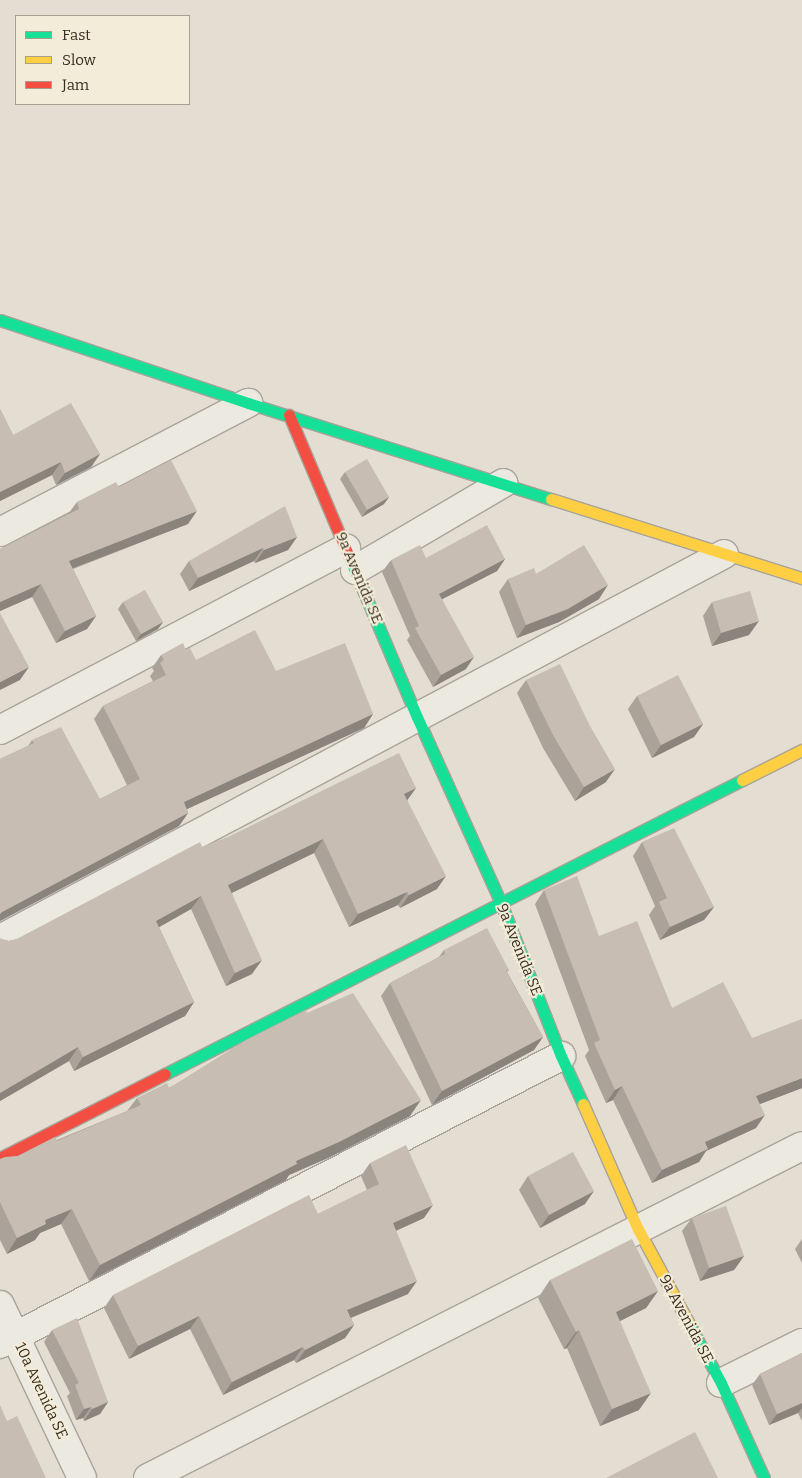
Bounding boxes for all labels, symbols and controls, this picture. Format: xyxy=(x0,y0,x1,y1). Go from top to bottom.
legend xyxy=(15,15,190,105)
text: Fast xyxy=(62,26,91,44)
text: Slow xyxy=(62,51,96,69)
text: Jam xyxy=(62,76,89,94)
street label: 9a Avenida SE xyxy=(332,530,386,626)
street label: 9a Avenida SE xyxy=(492,901,546,999)
street label: 9a Avenida SE xyxy=(655,1272,717,1366)
street label: 10a Avenida SE xyxy=(11,1340,71,1442)

